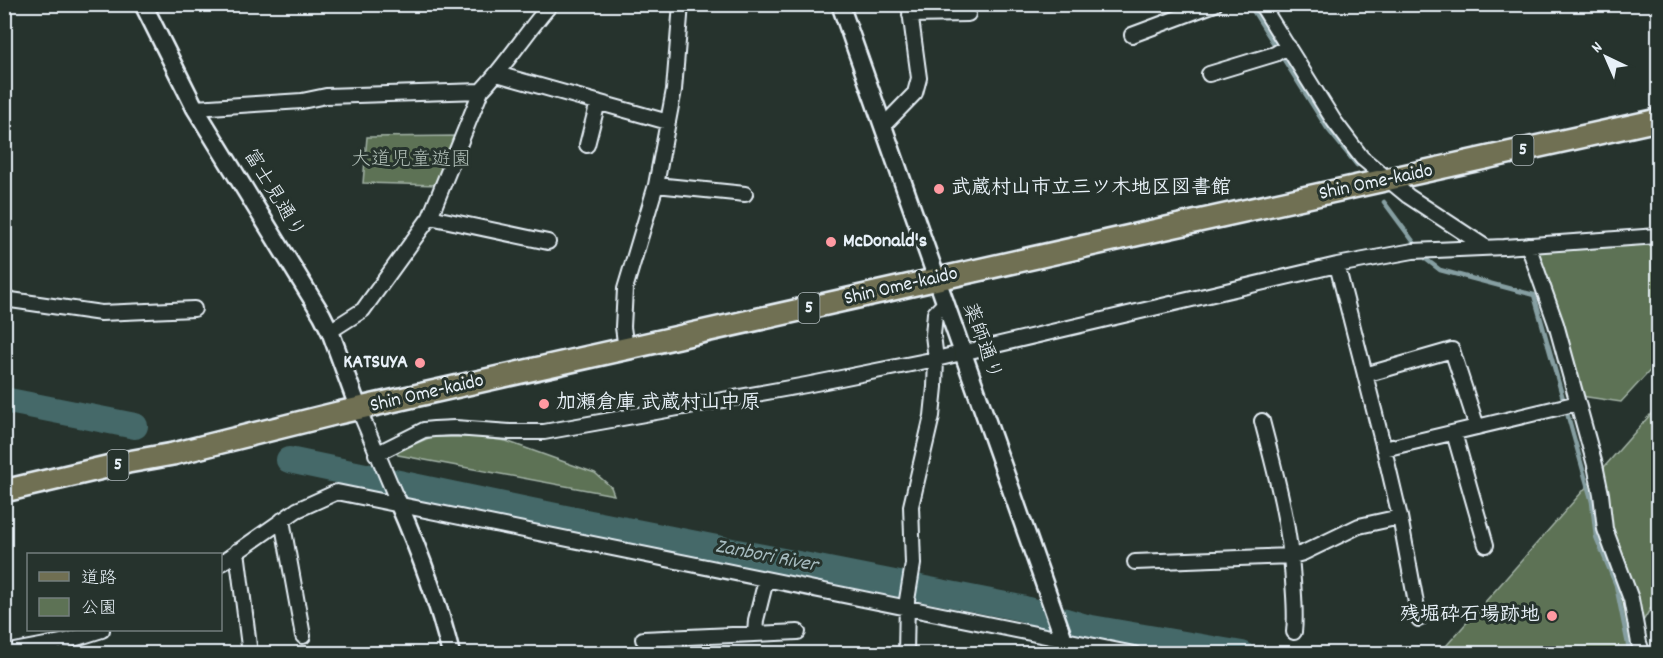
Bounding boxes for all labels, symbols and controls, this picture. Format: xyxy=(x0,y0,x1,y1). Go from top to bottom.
north arrow xyxy=(1576,27,1636,87)
text: N xyxy=(1586,37,1608,59)
road number: 5 xyxy=(1512,135,1534,165)
street label: 富士見通り xyxy=(235,144,311,244)
park label: 大道児童遊園 xyxy=(351,147,471,175)
street label: Shin Ome-kaido xyxy=(1316,157,1436,209)
place label: 武蔵村山市立三ツ木地区図書館 xyxy=(951,175,1231,203)
marker: 武蔵村山市立三ツ木地区図書館 xyxy=(932,182,946,196)
place label: McDonald's xyxy=(843,228,927,256)
marker: McDonald's xyxy=(824,235,838,249)
street label: Shin Ome-kaido xyxy=(841,260,961,314)
road number: 5 xyxy=(798,293,820,323)
street label: 薬師通り xyxy=(954,300,1008,384)
place label: KATSUYA xyxy=(343,349,408,377)
marker: KATSUYA xyxy=(413,356,427,370)
street label: Shin Ome-kaido xyxy=(367,367,487,421)
place label: 加瀬倉庫 武蔵村山中原 xyxy=(556,390,761,418)
marker: 加瀬倉庫 武蔵村山中原 xyxy=(537,397,551,411)
road number: 5 xyxy=(108,450,128,480)
water label: Zanbori River xyxy=(712,532,822,582)
legend xyxy=(27,553,222,631)
text: 道路 xyxy=(81,567,117,592)
text: 公園 xyxy=(81,597,117,622)
place label: 残堀砕石場跡地 xyxy=(1400,602,1540,630)
marker: 残堀砕石場跡地 xyxy=(1545,609,1559,623)

